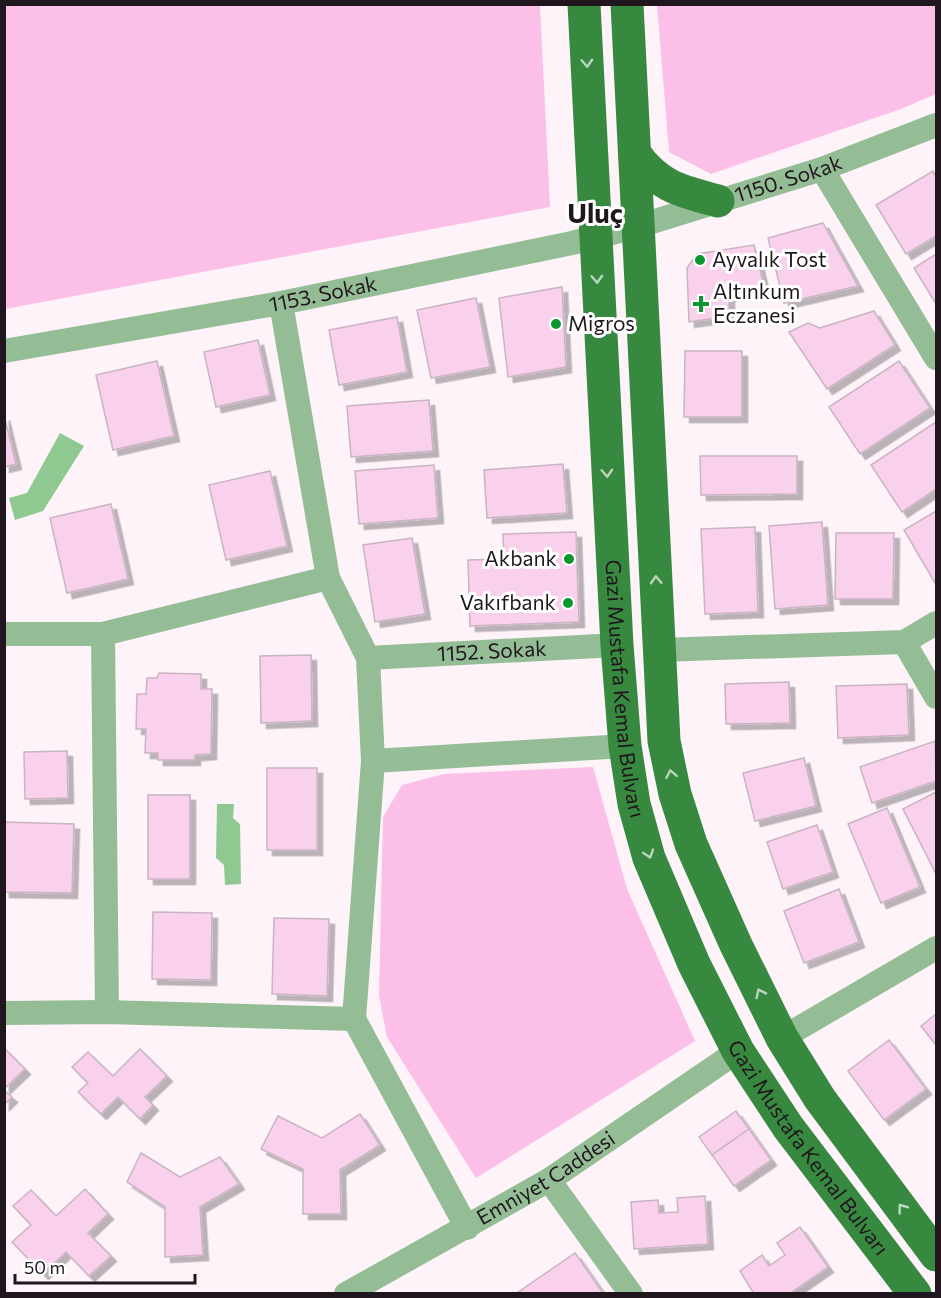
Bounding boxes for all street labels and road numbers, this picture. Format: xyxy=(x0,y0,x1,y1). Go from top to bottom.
street label: 1150. Sokak xyxy=(731,149,845,206)
street label: 1153. Sokak xyxy=(267,270,379,316)
street label: Gazi Mustafa Kemal Bulvarı xyxy=(602,559,651,820)
street label: 1152. Sokak xyxy=(436,635,547,665)
street label: Gazi Mustafa Kemal Bulvarı xyxy=(724,1036,895,1260)
street label: Emniyet Caddesi xyxy=(472,1125,619,1229)

